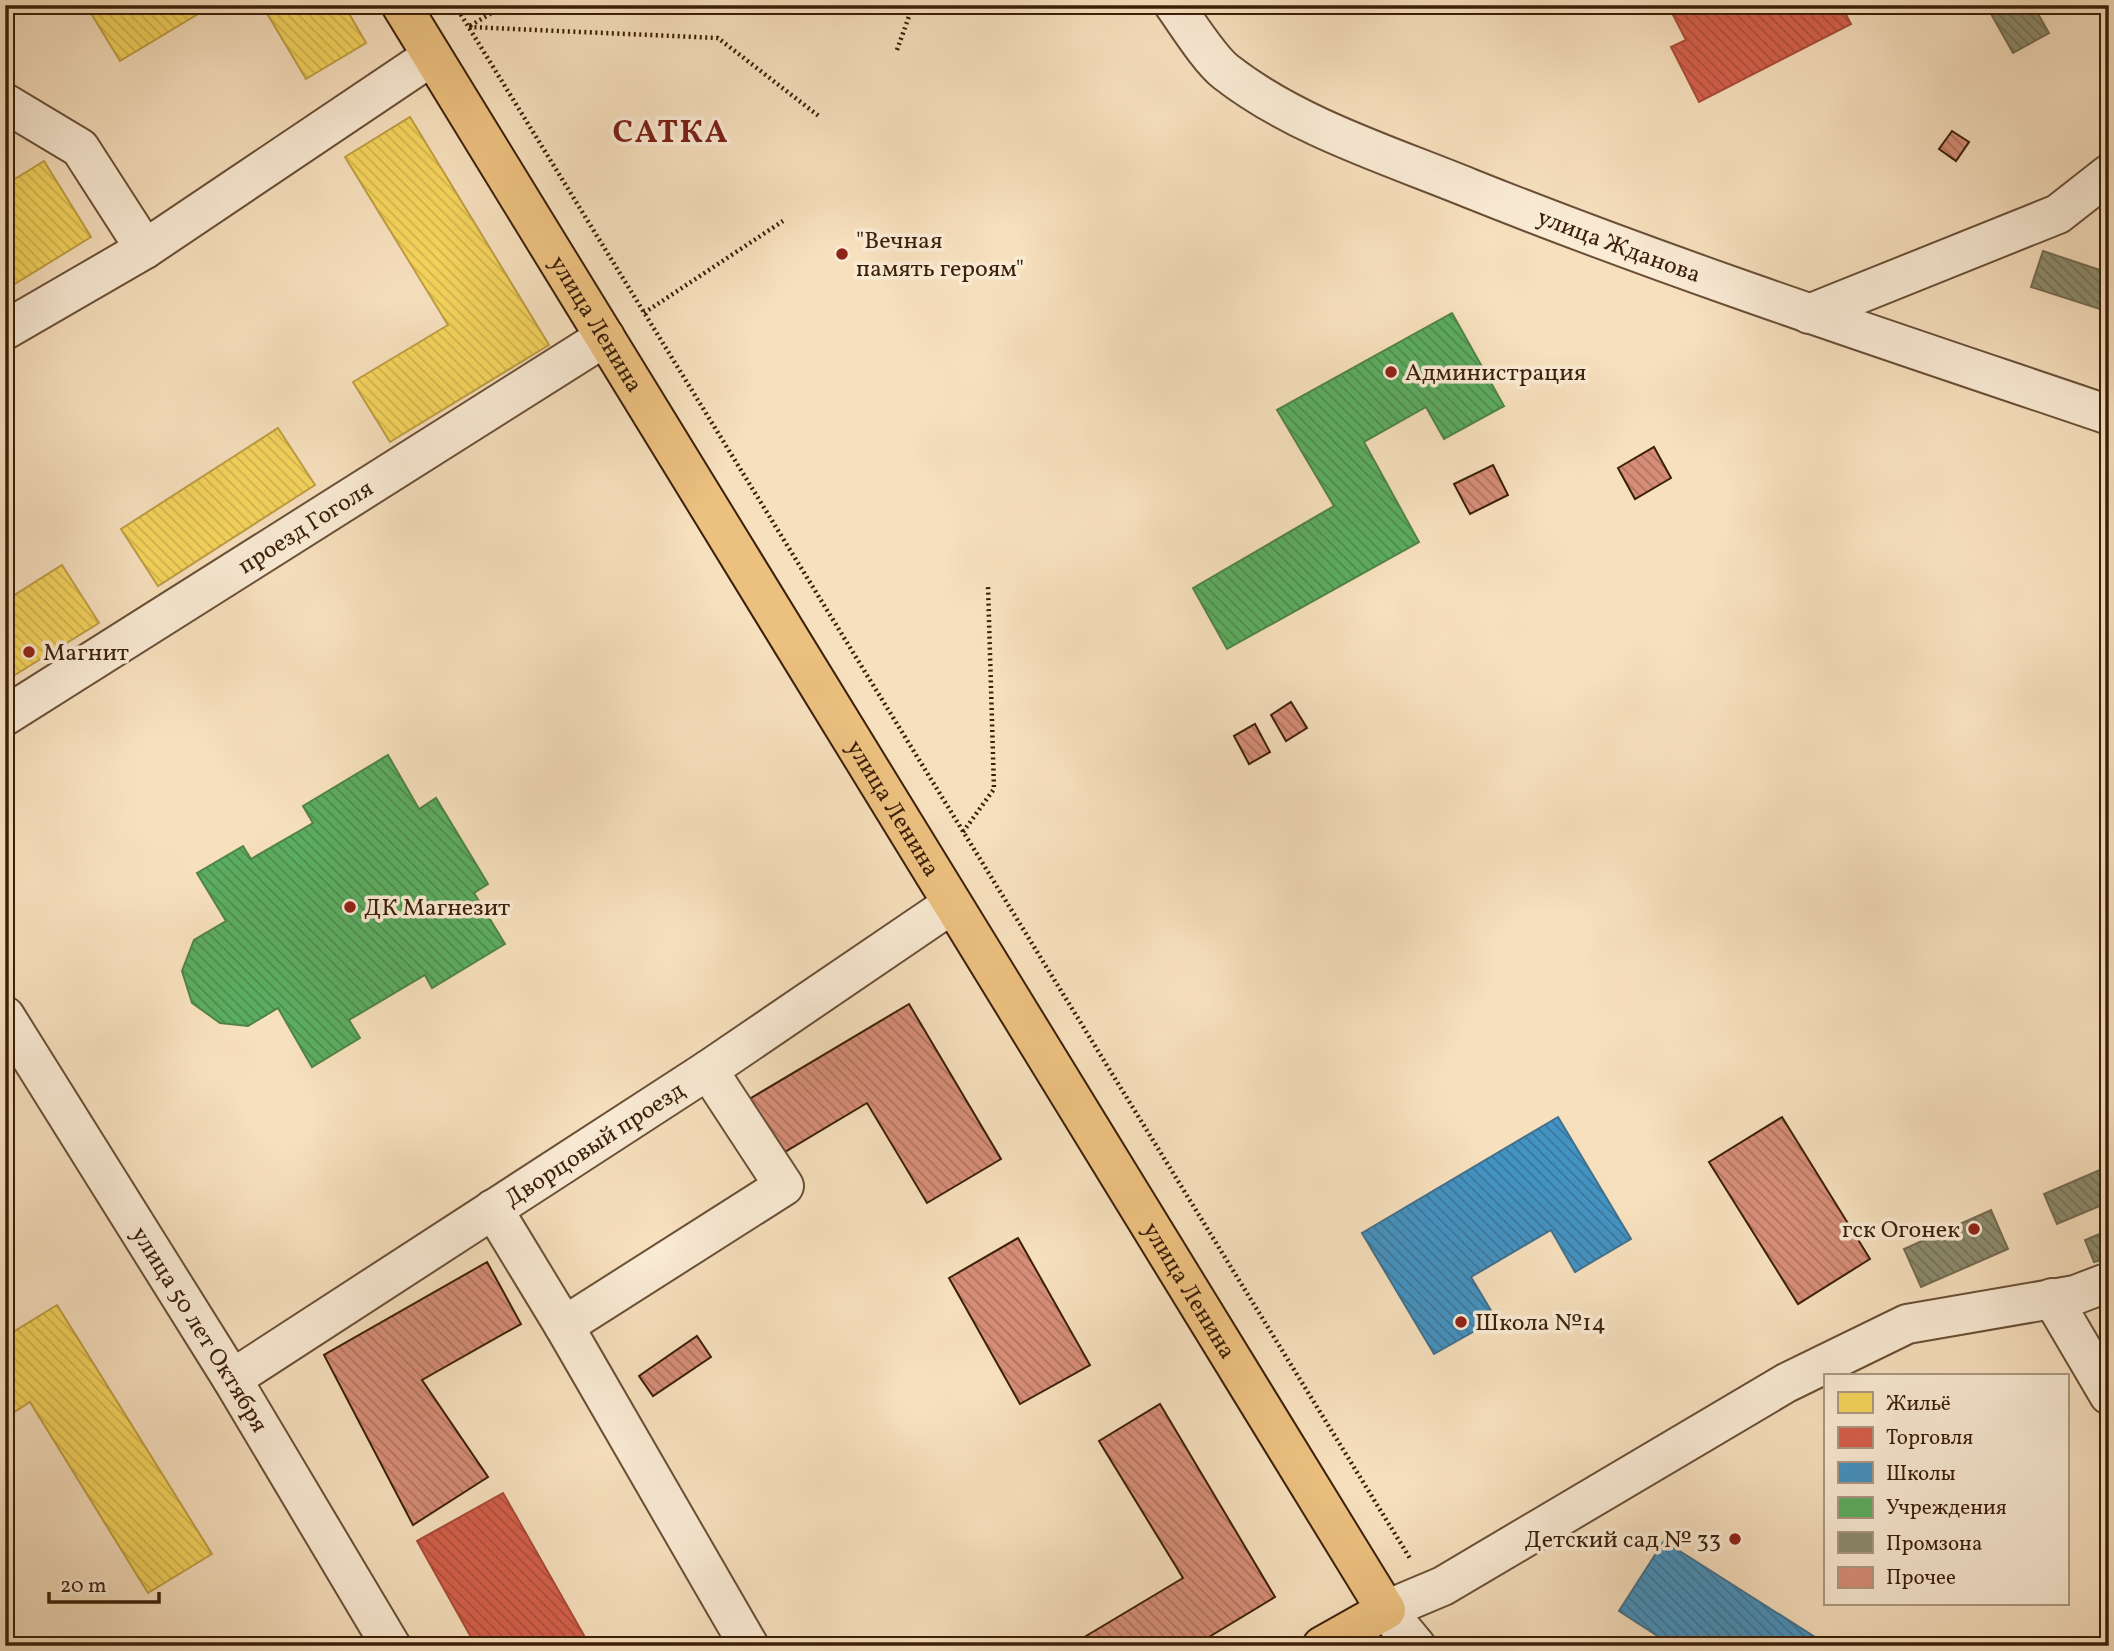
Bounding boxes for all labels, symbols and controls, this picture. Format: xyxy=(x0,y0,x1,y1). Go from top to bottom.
district label: САТКА xyxy=(612,112,730,156)
street label: улица Жданова xyxy=(1532,201,1705,293)
place label: "Вечная память героям" xyxy=(856,225,1024,287)
marker: "Вечная память героям" xyxy=(834,246,850,262)
street label: улица Ленина xyxy=(540,250,650,400)
place label: Администрация xyxy=(1405,357,1586,391)
marker: Администрация xyxy=(1383,364,1399,380)
street label: проезд Гоголя xyxy=(232,473,380,584)
place label: Магнит xyxy=(43,637,129,671)
marker: Магнит xyxy=(21,644,37,660)
street label: улица Ленина xyxy=(837,734,947,884)
place label: ДК Магнезит xyxy=(364,892,510,926)
marker: ДК Магнезит xyxy=(342,899,358,915)
street label: Дворцовый проезд xyxy=(499,1074,692,1216)
place label: гск Огонек xyxy=(1842,1214,1960,1248)
street label: улица Ленина xyxy=(1133,1216,1243,1366)
street label: улица 50 лет Октября xyxy=(122,1220,275,1440)
marker: гск Огонек xyxy=(1966,1221,1982,1237)
place label: Школа №14 xyxy=(1475,1307,1606,1341)
marker: Школа №14 xyxy=(1453,1314,1469,1330)
legend xyxy=(1824,1374,2068,1606)
text: Жильё xyxy=(1886,1390,1951,1419)
text: Торговля xyxy=(1886,1424,1973,1453)
text: Школы xyxy=(1886,1460,1956,1489)
text: Учреждения xyxy=(1886,1494,2007,1523)
place label: Детский сад № 33 xyxy=(1524,1524,1721,1558)
text: Промзона xyxy=(1886,1530,1982,1559)
marker: Детский сад № 33 xyxy=(1727,1531,1743,1547)
scale bar xyxy=(49,1560,159,1604)
text: Прочее xyxy=(1886,1564,1956,1593)
text: 20 m xyxy=(60,1572,106,1601)

